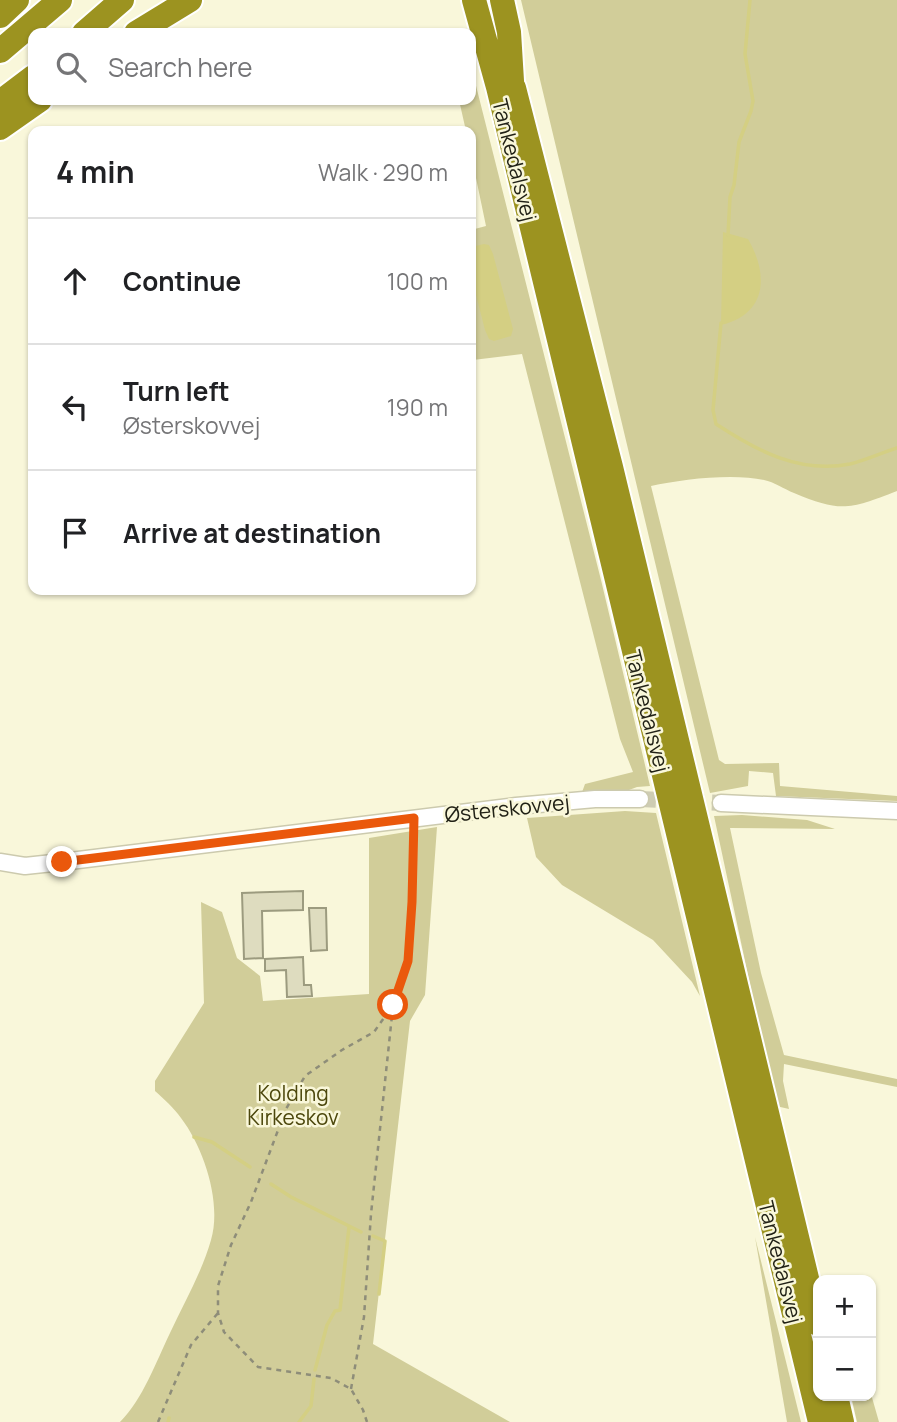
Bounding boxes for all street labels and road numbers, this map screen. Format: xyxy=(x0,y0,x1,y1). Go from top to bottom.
street label: Tankedalsvej xyxy=(486,96,544,224)
street label: Tankedalsvej xyxy=(619,647,677,775)
street label: Østerskovvej xyxy=(443,788,571,828)
street label: Tankedalsvej xyxy=(752,1198,810,1326)

